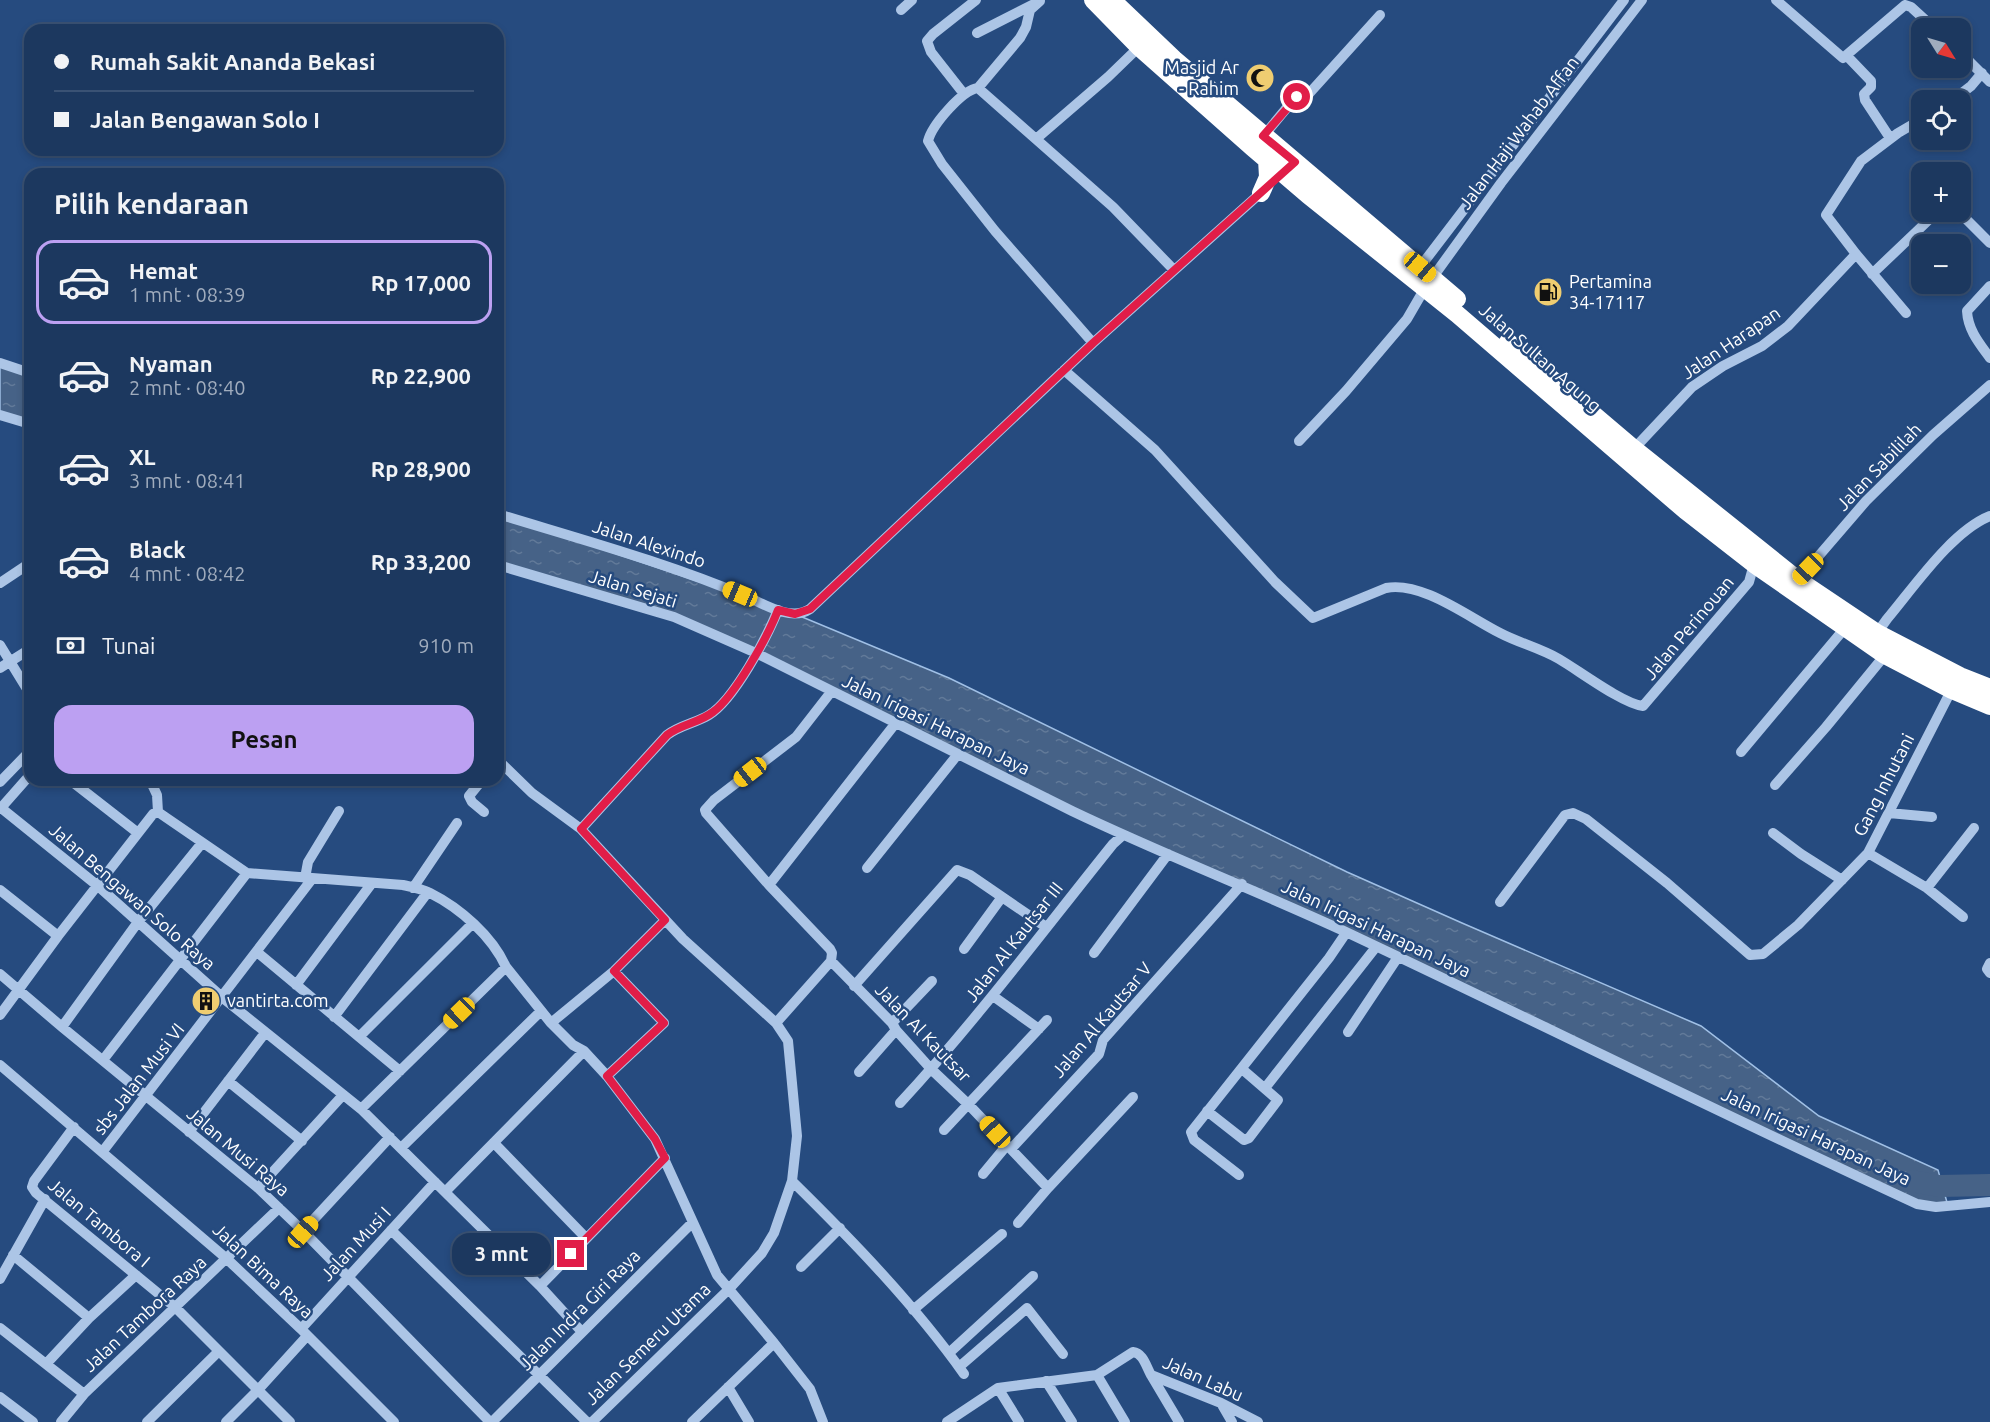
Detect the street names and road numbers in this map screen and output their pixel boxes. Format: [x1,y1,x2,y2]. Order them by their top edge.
street label: Jalan Haji Wahab Affan [1454,52,1582,213]
street label: Jalan Sultan Agung [1476,299,1606,415]
street label: Jalan Harapan [1677,302,1783,382]
street label: Jalan Sabililah [1832,419,1925,514]
street label: Jalan Alexindo [590,515,708,571]
street label: Jalan Sejati [587,565,680,611]
street label: Jalan Perinouan [1639,572,1737,683]
street label: Jalan Irigasi Harapan Jaya [839,670,1034,778]
street label: Gang Inhutani [1849,730,1918,839]
street label: Jalan Bengawan Solo Raya [46,819,220,974]
street label: Jalan Irigasi Harapan Jaya [1279,875,1474,981]
street label: Jalan Al Kautsar III [960,878,1066,1005]
street label: Jalan Al Kautsar V [1047,957,1156,1081]
street label: Jalan Al Kautsar [872,979,976,1086]
street label: sbs Jalan Musi VI [89,1019,188,1138]
street label: Jalan Irigasi Harapan Jaya [1719,1083,1914,1189]
street label: Jalan Musi Raya [184,1103,294,1200]
street label: Jalan Tambora I [45,1174,155,1271]
street label: Jalan Musi I [316,1202,394,1284]
street label: Jalan Bima Raya [209,1219,318,1322]
street label: Jalan Indra Giri Raya [515,1245,644,1374]
street label: Jalan Tambora Raya [79,1251,210,1375]
street label: Jalan Semeru Utama [581,1278,714,1408]
street label: Jalan Labu [1160,1352,1247,1405]

